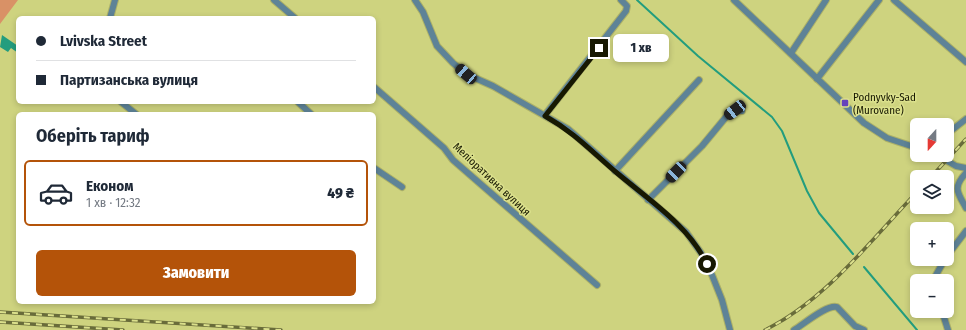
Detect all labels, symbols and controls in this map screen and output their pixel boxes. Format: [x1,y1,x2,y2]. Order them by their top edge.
text: Lvivska Street [60,32,147,50]
callout: 1 хв [613,34,669,62]
route end [590,39,608,57]
text: 1 хв [631,40,652,55]
car [453,62,479,86]
text: Партизанська вулиця [60,71,198,89]
place label: Podnyvky-Sad (Murovane) [853,91,916,117]
car [722,98,748,122]
marker: Podnyvky-Sad (Murovane) [840,98,850,108]
north arrow [910,118,954,162]
map controls [910,118,954,318]
text: Оберіть тариф [36,125,150,147]
street label: Меліоративна вулиця [450,140,533,219]
car [663,159,689,185]
button: layers [910,170,954,214]
icon: car [38,175,74,211]
text: Економ [86,177,133,195]
text: 49 ₴ [327,184,354,202]
text: 1 хв · 12:32 [86,195,140,210]
button: + [910,222,954,266]
button: Замовити [36,250,356,296]
route start [698,255,716,273]
button: − [910,274,954,318]

